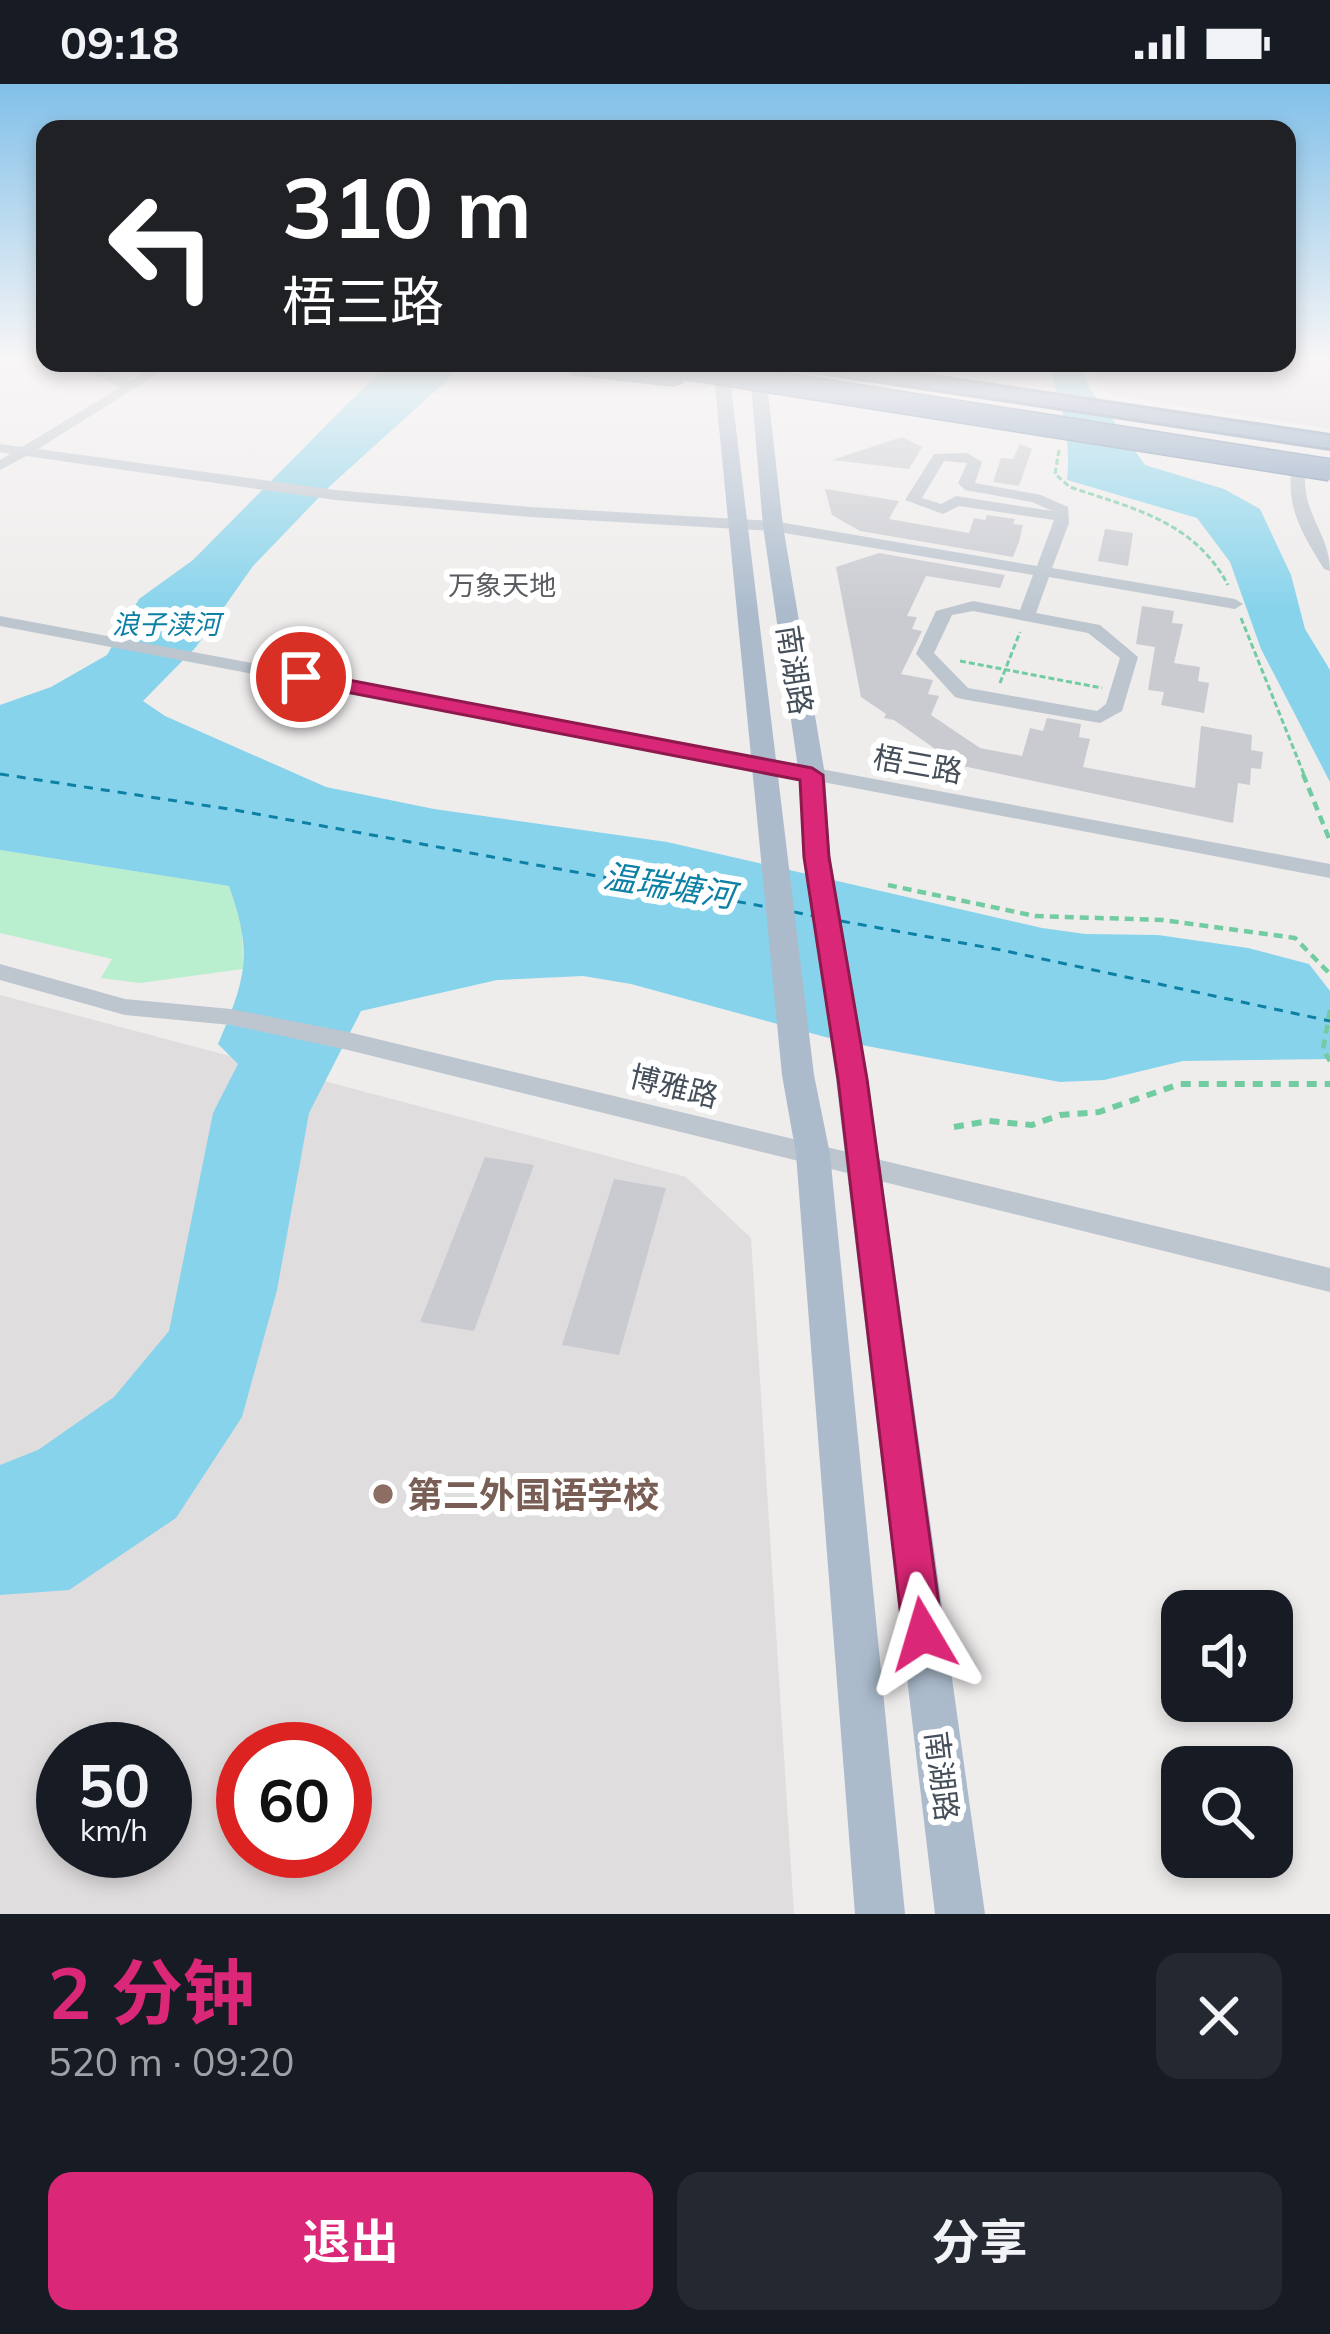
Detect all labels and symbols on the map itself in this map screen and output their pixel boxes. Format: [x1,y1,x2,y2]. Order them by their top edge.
district label: 万象天地 [448,568,556,602]
water label: 浪子渎河 [112,607,225,641]
street label: 南湖路 [769,623,821,717]
pin [250,626,352,728]
street label: 梧三路 [870,737,966,791]
water label: 温瑞塘河 [601,854,743,917]
street label: 博雅路 [626,1057,722,1115]
place label: 第二外国语学校 [407,1472,659,1517]
marker: 第二外国语学校 [370,1481,396,1507]
position arrow [860,1571,986,1697]
speed limit sign: 60 [216,1722,372,1878]
street label: 南湖路 [918,1729,966,1823]

